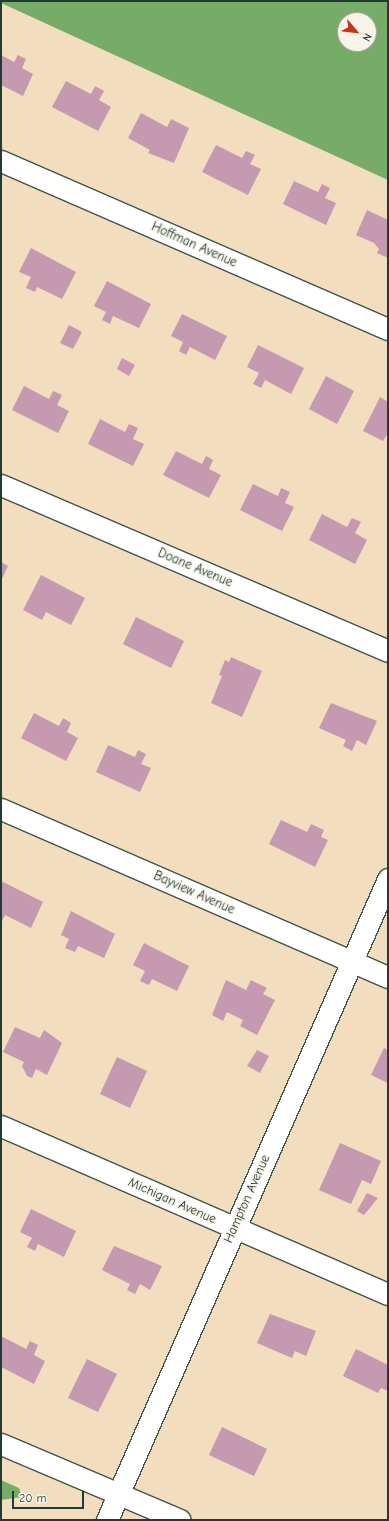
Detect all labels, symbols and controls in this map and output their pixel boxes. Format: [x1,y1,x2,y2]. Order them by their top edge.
north arrow [337,12,377,52]
text: N [360,31,375,44]
street label: Hoffman Avenue [149,219,239,271]
street label: Doane Avenue [155,545,235,591]
street label: Bayview Avenue [151,868,237,918]
street label: Hampton Avenue [221,1152,273,1246]
street label: Michigan Avenue [126,1175,218,1227]
scale bar [14,1483,86,1509]
text: 20 m [19,1491,47,1505]

